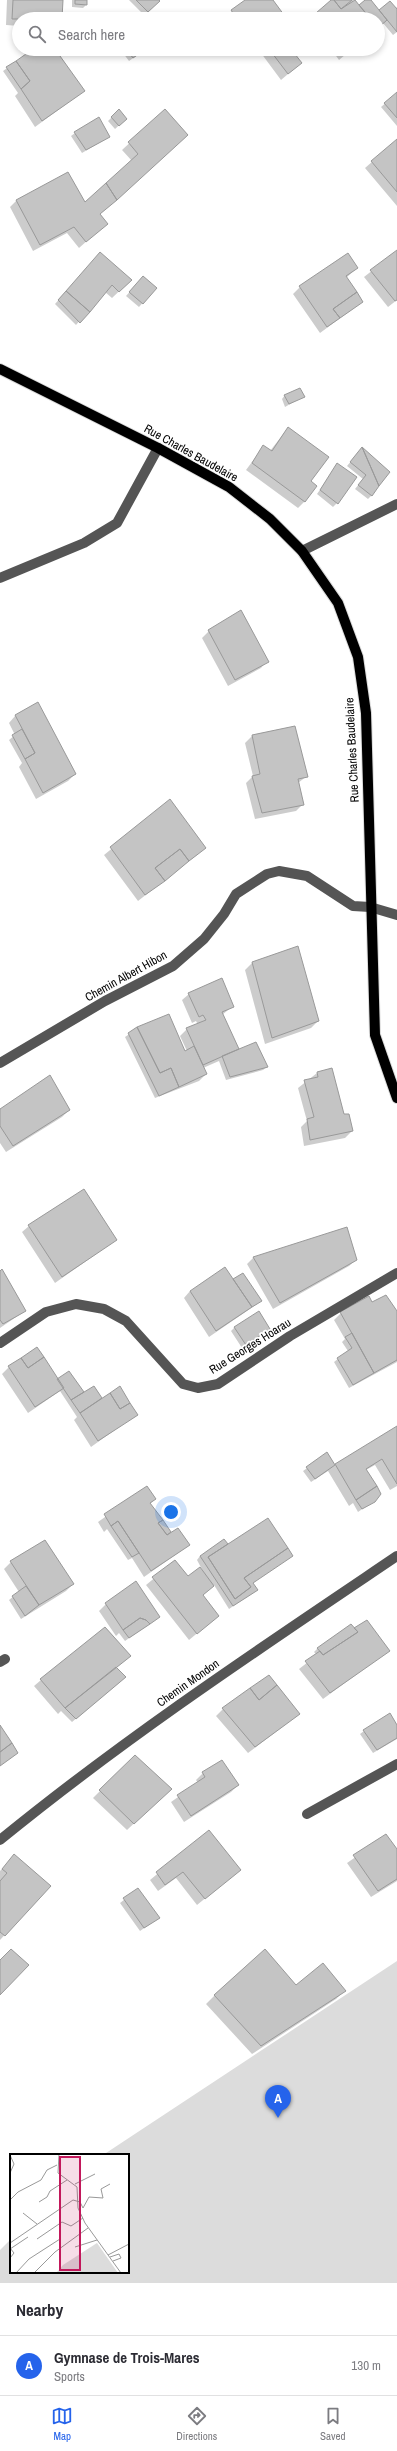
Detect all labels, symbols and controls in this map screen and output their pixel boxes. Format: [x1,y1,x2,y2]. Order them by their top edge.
search box [12,12,385,56]
icon: search [26,23,48,45]
text: Search here [58,24,125,45]
street label: Rue Charles Baudelaire [141,421,241,485]
street label: Rue Charles Baudelaire [341,697,363,803]
street label: Chemin Albert Hibon [82,947,170,1005]
street label: Rue Georges Hoarau [206,1314,294,1378]
your location [161,1502,181,1522]
street label: Chemin Mondon [154,1656,222,1710]
pin: A [265,2085,291,2118]
inset map [10,2154,129,2273]
text: Nearby [16,2298,63,2321]
text: Gymnase de Trois-Mares [54,2347,200,2368]
text: A [25,2357,33,2374]
text: 130 m [351,2357,381,2374]
text: Sports [54,2368,85,2385]
tab: Map [51,2405,73,2443]
tab: Directions [176,2405,217,2443]
tab: Saved [320,2405,346,2443]

